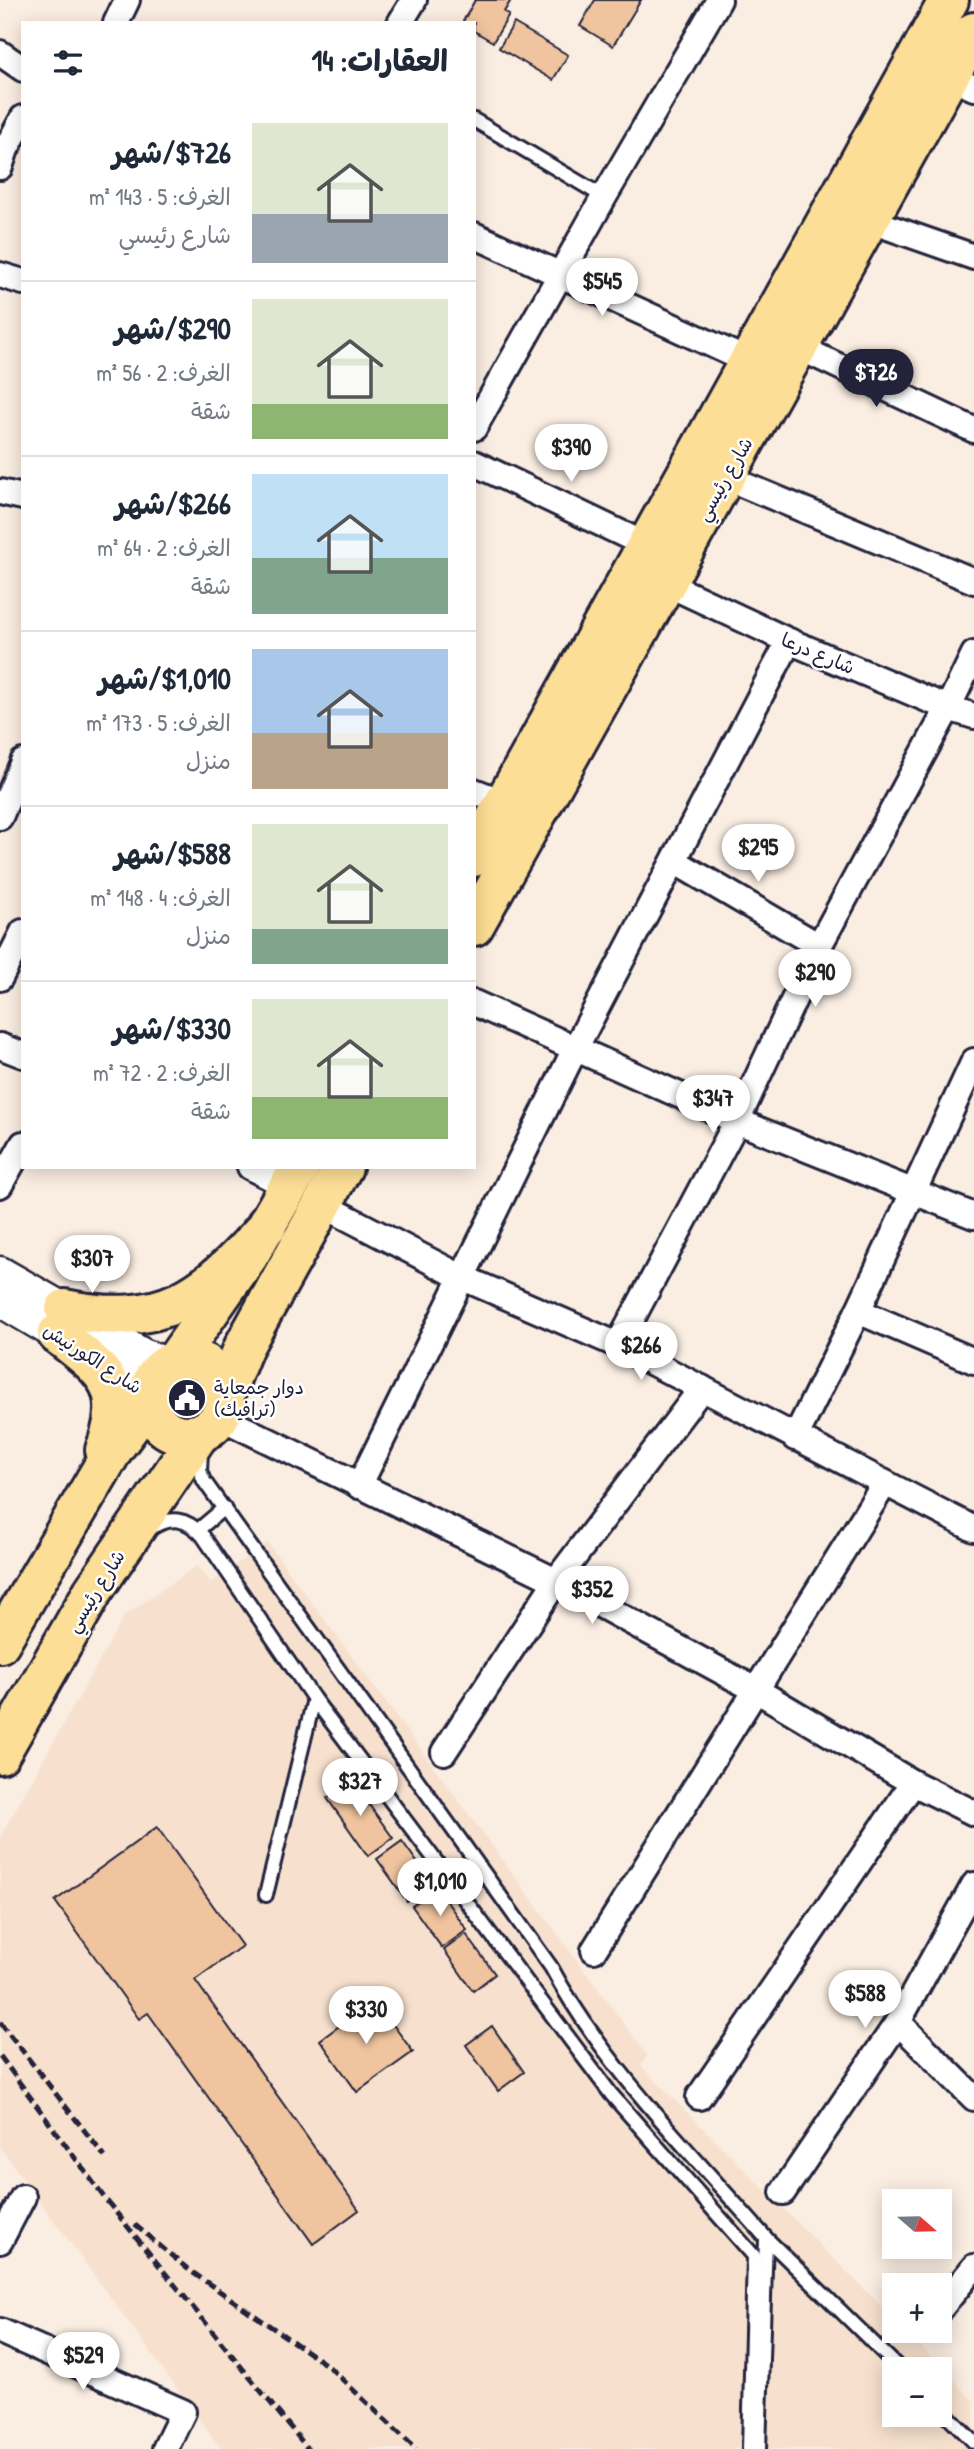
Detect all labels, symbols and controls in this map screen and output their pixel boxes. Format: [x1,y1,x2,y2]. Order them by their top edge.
text: العقارات: 14 [311,40,448,80]
icon: filters [49,44,87,82]
text: $726/شهر [112,132,231,172]
icon: home [308,151,392,235]
text: الغرف: 5 · 143 m² [89,181,231,212]
text: شارع رئيسي [119,219,231,250]
pin: $545 [561,258,643,318]
text: $545 [582,265,622,296]
text: $290/شهر [115,308,231,348]
icon: home [308,327,392,411]
pin: $726 [835,350,917,409]
text: $726 [855,356,898,387]
text: الغرف: 2 · 56 m² [96,357,231,388]
text: شقة [191,395,231,426]
pin: $390 [530,424,612,484]
text: $390 [551,431,591,462]
street label: شارع رئيسي [690,432,762,528]
text: $266/شهر [115,483,231,523]
icon: home [308,502,392,586]
text: الغرف: 2 · 64 m² [97,532,231,563]
text: شقة [191,570,231,601]
street label: شارع درعا [777,626,859,681]
text: $1,010/شهر [99,658,231,698]
icon: home [308,677,392,761]
text: الغرف: 5 · 173 m² [86,707,231,738]
text: منزل [186,745,231,776]
pin: $295 [717,824,799,884]
text: $295 [738,831,778,862]
text: $588/شهر [115,833,231,873]
icon: home [308,852,392,936]
text: الغرف: 4 · 148 m² [90,882,231,913]
text: منزل [186,920,231,951]
pin: $290 [774,950,856,1009]
text: $290 [794,956,836,987]
text: $330/شهر [113,1008,231,1048]
icon: home [308,1027,392,1111]
text: الغرف: 2 · 72 m² [93,1057,231,1088]
pin: $347 [672,1076,754,1135]
text: $347 [692,1082,734,1113]
text: شقة [191,1095,231,1126]
pin: $307 [51,1236,133,1295]
text: $307 [70,1242,114,1273]
street label: شارع الكورنيش [38,1317,147,1400]
pin: $266 [600,1322,682,1382]
text: $266 [621,1329,661,1360]
place label: دوار جمعاية (ترافيك) [214,1374,304,1422]
public building icon: دوار جمعاية (ترافيك) [166,1377,208,1419]
street label: شارع رئيسي [59,1545,134,1639]
pin: $352 [551,1566,633,1626]
text: $352 [571,1573,613,1604]
pin: $327 [319,1758,401,1818]
text: $327 [338,1765,382,1796]
pin: $1,010 [383,1858,497,1918]
text: $1,010 [413,1865,467,1896]
pin: $588 [824,1970,906,2030]
text: $588 [844,1977,886,2008]
pin: $330 [325,1986,407,2046]
text: $330 [345,1993,387,2024]
north arrow [882,2189,952,2259]
map controls [882,2189,952,2427]
button: + [882,2273,952,2343]
pin: $529 [42,2332,124,2392]
text: $529 [63,2339,103,2370]
button: − [882,2357,952,2427]

